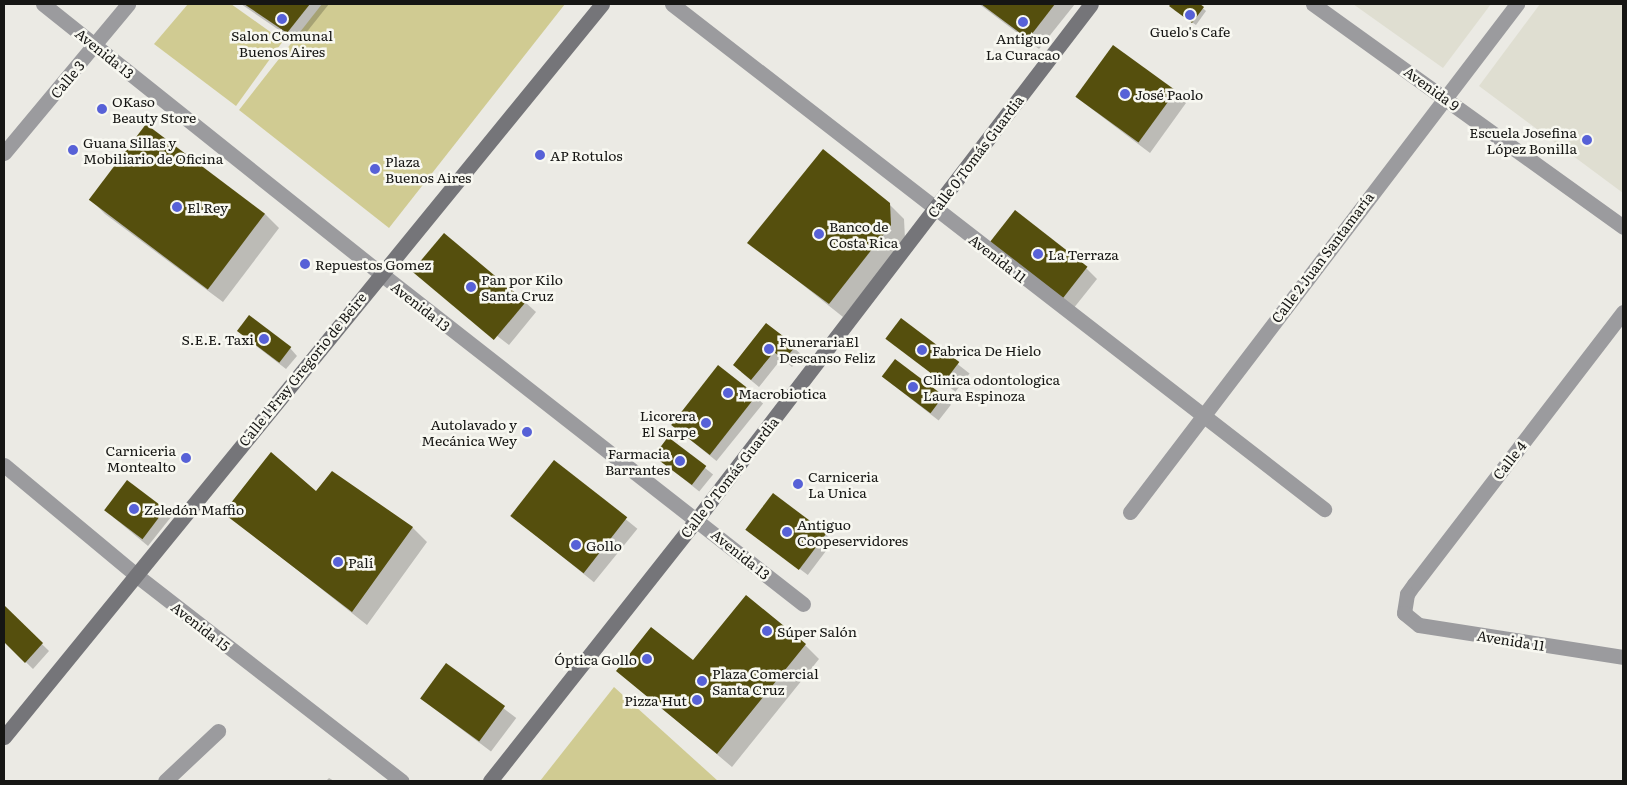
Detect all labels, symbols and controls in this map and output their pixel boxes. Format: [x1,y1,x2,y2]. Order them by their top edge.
marker: Guelo's Cafe [1184,9,1196,21]
marker: Salon Comunal Buenos Aires [276,13,288,25]
marker: Antiguo La Curacao [1017,16,1029,28]
place label: Guelo's Cafe [1150,23,1230,39]
street label: Avenida 13 [72,24,138,82]
place label: Salon Comunal Buenos Aires [231,27,333,59]
place label: Antiguo La Curacao [986,30,1060,62]
street label: Calle 3 [46,57,88,101]
street label: Avenida 9 [1401,62,1463,114]
place label: José Paolo [1135,86,1203,102]
marker: José Paolo [1119,88,1131,100]
street label: Calle 0 Tomás Guardia [923,91,1027,221]
place label: OKaso Beauty Store [112,93,196,125]
marker: OKaso Beauty Store [96,103,108,115]
place label: Escuela Josefina López Bonilla [1469,124,1577,156]
place label: Guana Sillas y Mobiliario de Oficina [83,134,223,166]
marker: Escuela Josefina López Bonilla [1581,134,1593,146]
marker: Guana Sillas y Mobiliario de Oficina [67,144,79,156]
place label: AP Rotulos [550,147,623,163]
marker: AP Rotulos [534,149,546,161]
place label: Plaza Buenos Aires [385,153,471,186]
marker: Plaza Buenos Aires [369,163,381,175]
street label: Calle 2 Juan Santamaría [1267,188,1377,326]
place label: El Rey [187,199,228,215]
marker: El Rey [171,201,183,213]
place label: Banco de Costa Rica [829,218,898,250]
marker: Banco de Costa Rica [813,228,825,240]
street label: Avenida 11 [966,230,1030,286]
place label: La Terraza [1048,246,1119,262]
marker: La Terraza [1032,248,1044,260]
place label: Repuestos Gomez [315,256,431,272]
marker: Repuestos Gomez [299,258,311,270]
place label: Pan por Kilo Santa Cruz [481,271,563,304]
street label: Avenida 13 [388,278,454,334]
marker: Pan por Kilo Santa Cruz [465,281,477,293]
street label: Calle 1 Fray Gregorio de Beire [235,289,369,449]
place label: S.E.E. Taxi [182,331,254,347]
marker: S.E.E. Taxi [258,333,270,345]
place label: FunerariaEl Descanso Feliz [779,333,875,366]
place label: Fabrica De Hielo [932,342,1041,358]
marker: FunerariaEl Descanso Feliz [763,343,775,355]
marker: Fabrica De Hielo [916,344,928,356]
place label: Clinica odontologica Laura Espinoza [923,371,1060,404]
marker: Clinica odontologica Laura Espinoza [907,381,919,393]
place label: Macrobiotica [738,385,826,401]
marker: Macrobiotica [722,387,734,399]
place label: Licorera El Sarpe [640,407,696,440]
street label: Calle 0 Tomás Guardia [677,413,781,541]
place label: Autolavado y Mecánica Wey [421,416,517,448]
marker: Licorera El Sarpe [700,417,712,429]
marker: Autolavado y Mecánica Wey [521,426,533,438]
street label: Calle 4 [1489,437,1529,483]
place label: Carniceria Montealto [106,442,176,474]
place label: Farmacia Barrantes [605,445,670,478]
marker: Carniceria Montealto [180,452,192,464]
marker: Farmacia Barrantes [674,455,686,467]
place label: Carniceria La Unica [808,468,878,501]
marker: Carniceria La Unica [792,478,804,490]
place label: Zeledón Maffio [144,501,244,517]
marker: Zeledón Maffio [128,503,140,515]
place label: Antiguo Coopeservidores [797,516,908,548]
street label: Avenida 13 [708,525,774,583]
marker: Antiguo Coopeservidores [781,526,793,538]
place label: Gollo [586,537,622,553]
marker: Gollo [570,539,582,551]
place label: Palí [348,554,373,570]
marker: Palí [332,556,344,568]
street label: Avenida 15 [168,598,234,654]
place label: Súper Salón [777,623,857,639]
marker: Súper Salón [761,625,773,637]
street label: Avenida 11 [1476,626,1546,654]
place label: Óptica Gollo [554,651,637,667]
marker: Óptica Gollo [641,653,653,665]
place label: Plaza Comercial Santa Cruz [712,665,819,698]
marker: Plaza Comercial Santa Cruz [696,675,708,687]
place label: Pizza Hut [624,692,687,708]
marker: Pizza Hut [691,694,703,706]

